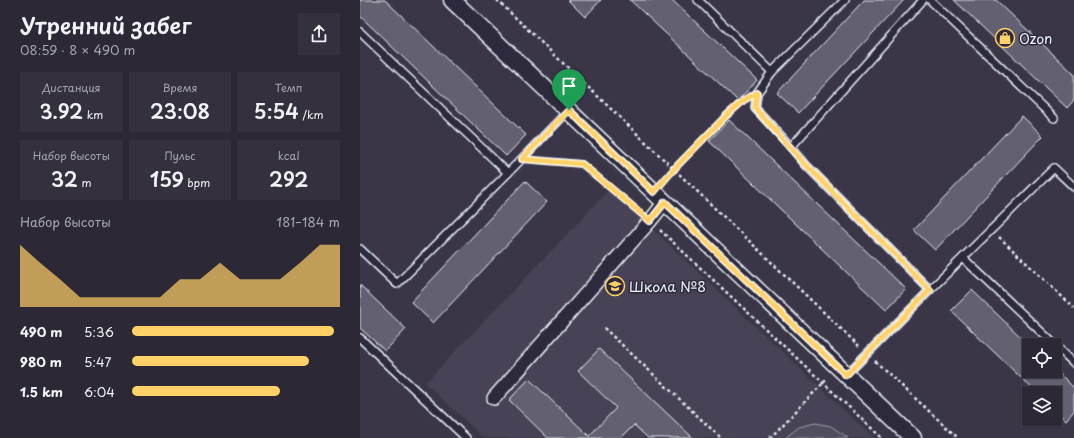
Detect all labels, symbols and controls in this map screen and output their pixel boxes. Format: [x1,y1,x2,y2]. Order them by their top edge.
text: Утренний забег [20,8,191,41]
button: share [298,13,340,55]
shop icon: Ozon [994,27,1016,49]
place label: Ozon [1019,28,1052,49]
text: 08:59 · 8 × 490 m [20,40,135,59]
pin [552,69,586,110]
icon: arrive [558,75,580,97]
text: Дистанция [42,79,101,96]
text: Время [162,79,198,96]
text: Темп [275,79,303,96]
text: 3.92 [39,96,83,126]
text: 23:08 [150,96,210,126]
text: 5:54 [254,96,299,126]
text: km [83,106,103,123]
text: /km [299,106,323,123]
text: Набор высоты [33,147,110,164]
text: Пульс [164,147,196,164]
text: kcal [278,147,300,164]
text: 32 [51,164,78,194]
text: 159 [150,164,184,194]
text: 292 [269,164,308,194]
text: m [78,174,92,191]
text: bpm [184,174,210,191]
text: Набор высоты [20,212,111,231]
text: 181–184 m [276,212,340,231]
school or university icon: Школа №8 [604,275,626,297]
place label: Школа №8 [629,276,706,297]
text: 490 m [20,322,62,341]
text: 5:36 [84,322,114,341]
map controls [1022,338,1062,426]
button: locate [1022,338,1062,378]
text: 980 m [20,352,62,371]
text: 5:47 [84,352,111,371]
text: 1.5 km [20,382,63,401]
text: 6:04 [84,382,115,401]
button: layers [1022,386,1062,426]

